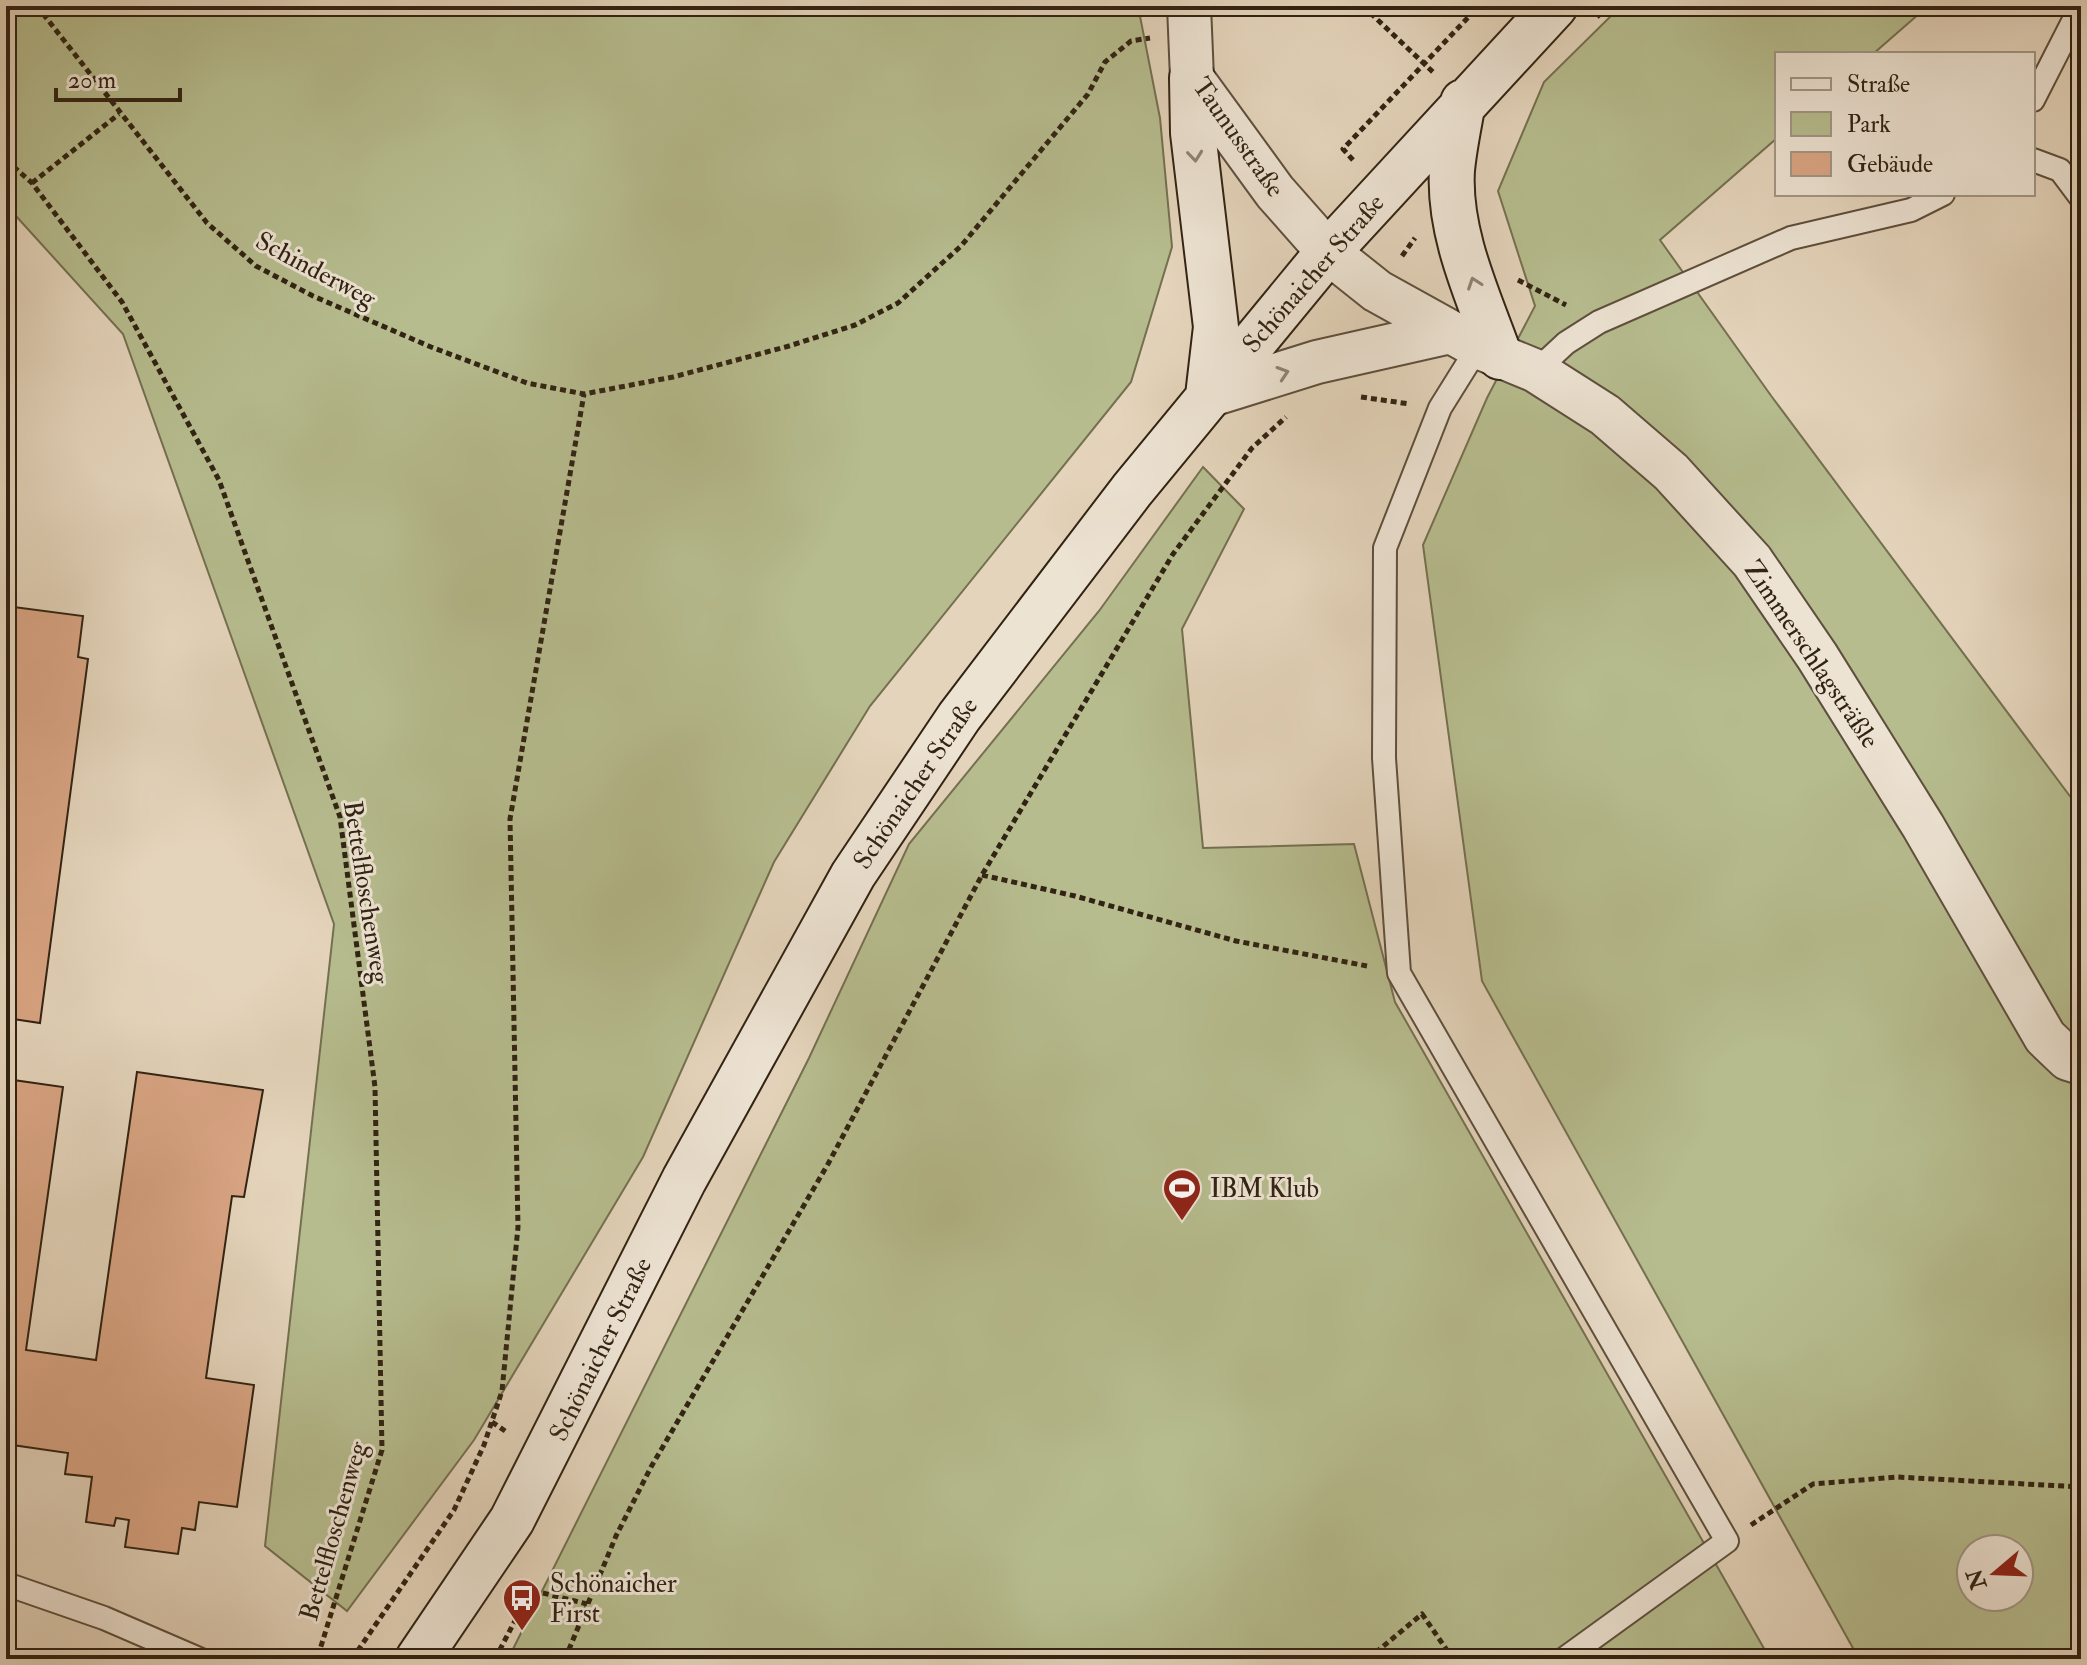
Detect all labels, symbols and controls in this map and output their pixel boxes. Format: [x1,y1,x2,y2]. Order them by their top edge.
scale bar [56,52,180,102]
legend [1775,52,2035,196]
text: 20 m [68,65,117,96]
text: Straße [1847,69,1910,100]
street label: Taunusstraße [1185,72,1291,204]
text: Park [1847,109,1891,140]
text: Gebäude [1847,149,1933,180]
one-way arrow [1186,150,1203,163]
street label: Schönaicher Straße [1236,187,1392,360]
street label: Schinderweg [250,225,382,315]
one-way arrow [1467,277,1483,291]
one-way arrow [1276,366,1289,382]
street label: Zimmerschlagsträßle [1737,555,1886,755]
street label: Schönaicher Straße [847,691,985,876]
street label: Bettelfloschenweg [336,798,396,987]
sports icon: IBM Klub [1161,1167,1203,1222]
place label: IBM Klub [1210,1173,1319,1205]
street label: Schönaicher Straße [543,1252,659,1446]
street label: Bettelfloschenweg [293,1437,375,1625]
north arrow [1955,1533,2035,1613]
text: N [1960,1565,1994,1594]
place label: Schönaicher First [550,1568,677,1630]
bus stop icon: Schönaicher First [501,1577,543,1632]

